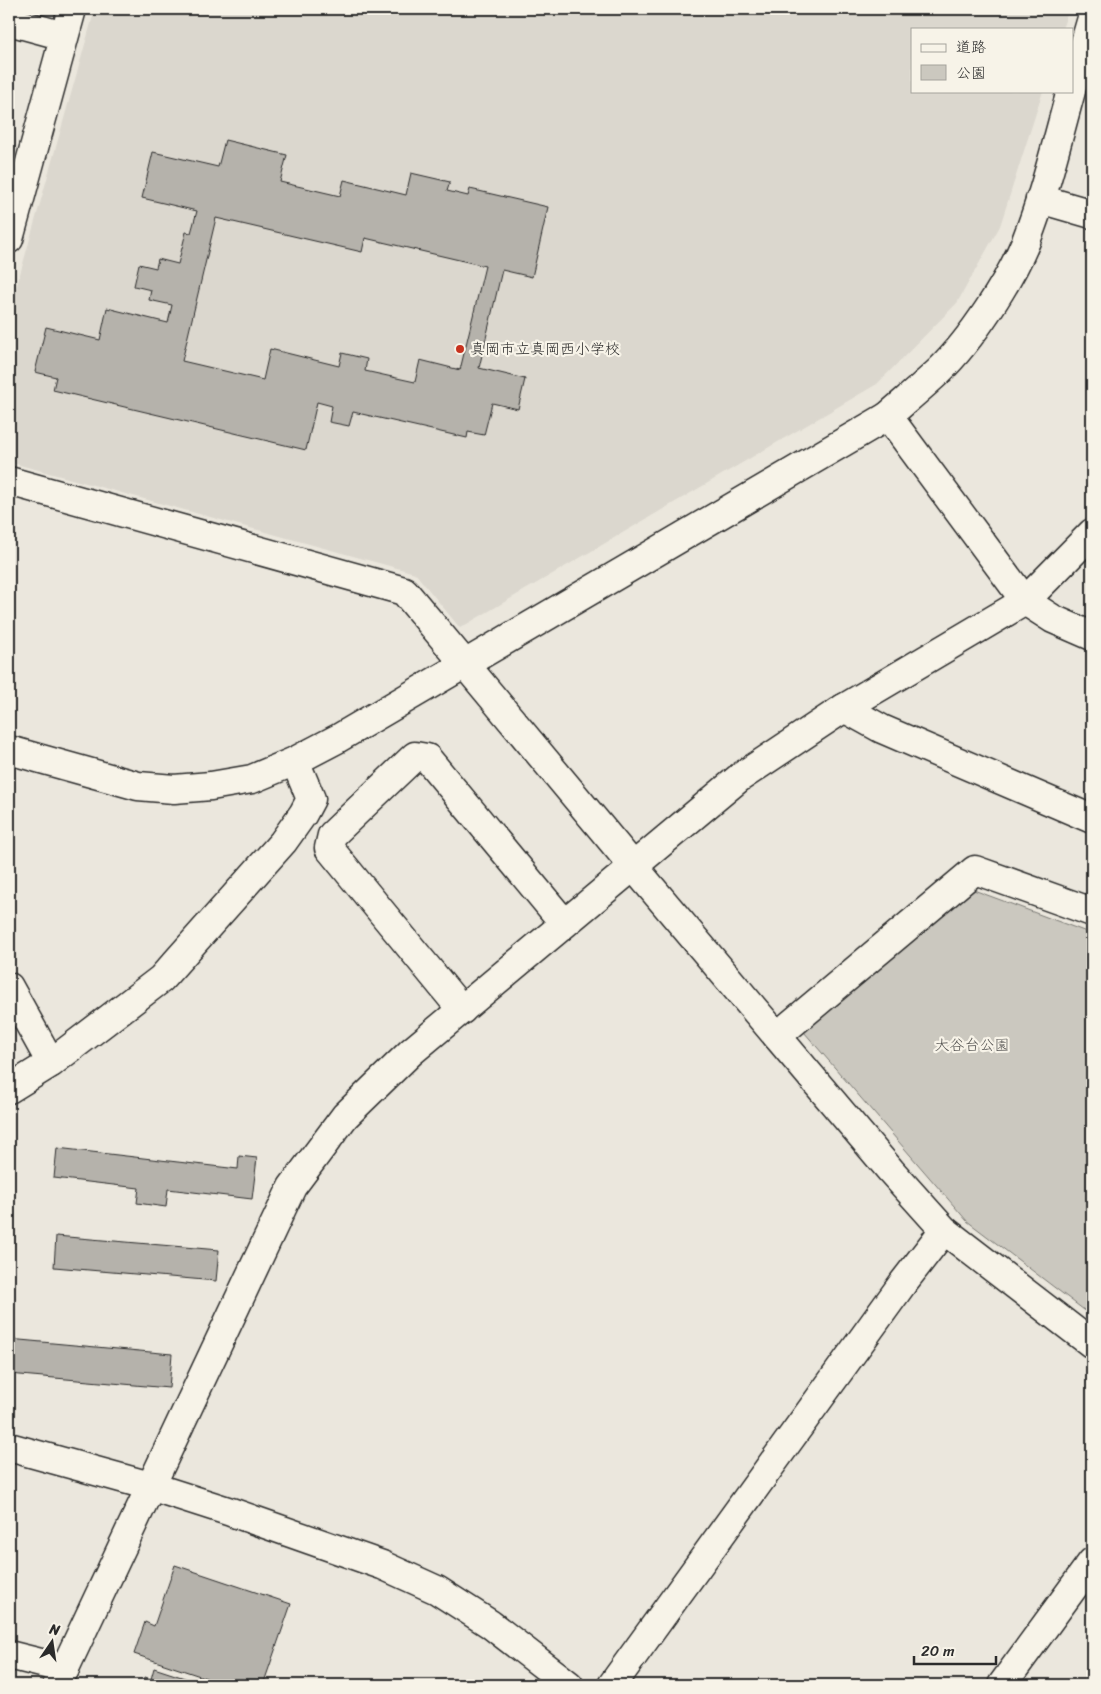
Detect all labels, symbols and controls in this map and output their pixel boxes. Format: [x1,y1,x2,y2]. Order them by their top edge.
legend [911,28,1074,92]
text: 道路 [956,34,986,60]
text: 公園 [956,60,986,86]
place label: 真岡市立真岡西小学校 [470,336,620,362]
marker: 真岡市立真岡西小学校 [454,343,466,355]
park label: 大谷台公園 [934,1032,1010,1058]
north arrow [28,1616,78,1666]
text: N [46,1616,63,1643]
scale bar [914,1634,996,1666]
text: 20 m [921,1638,955,1664]

